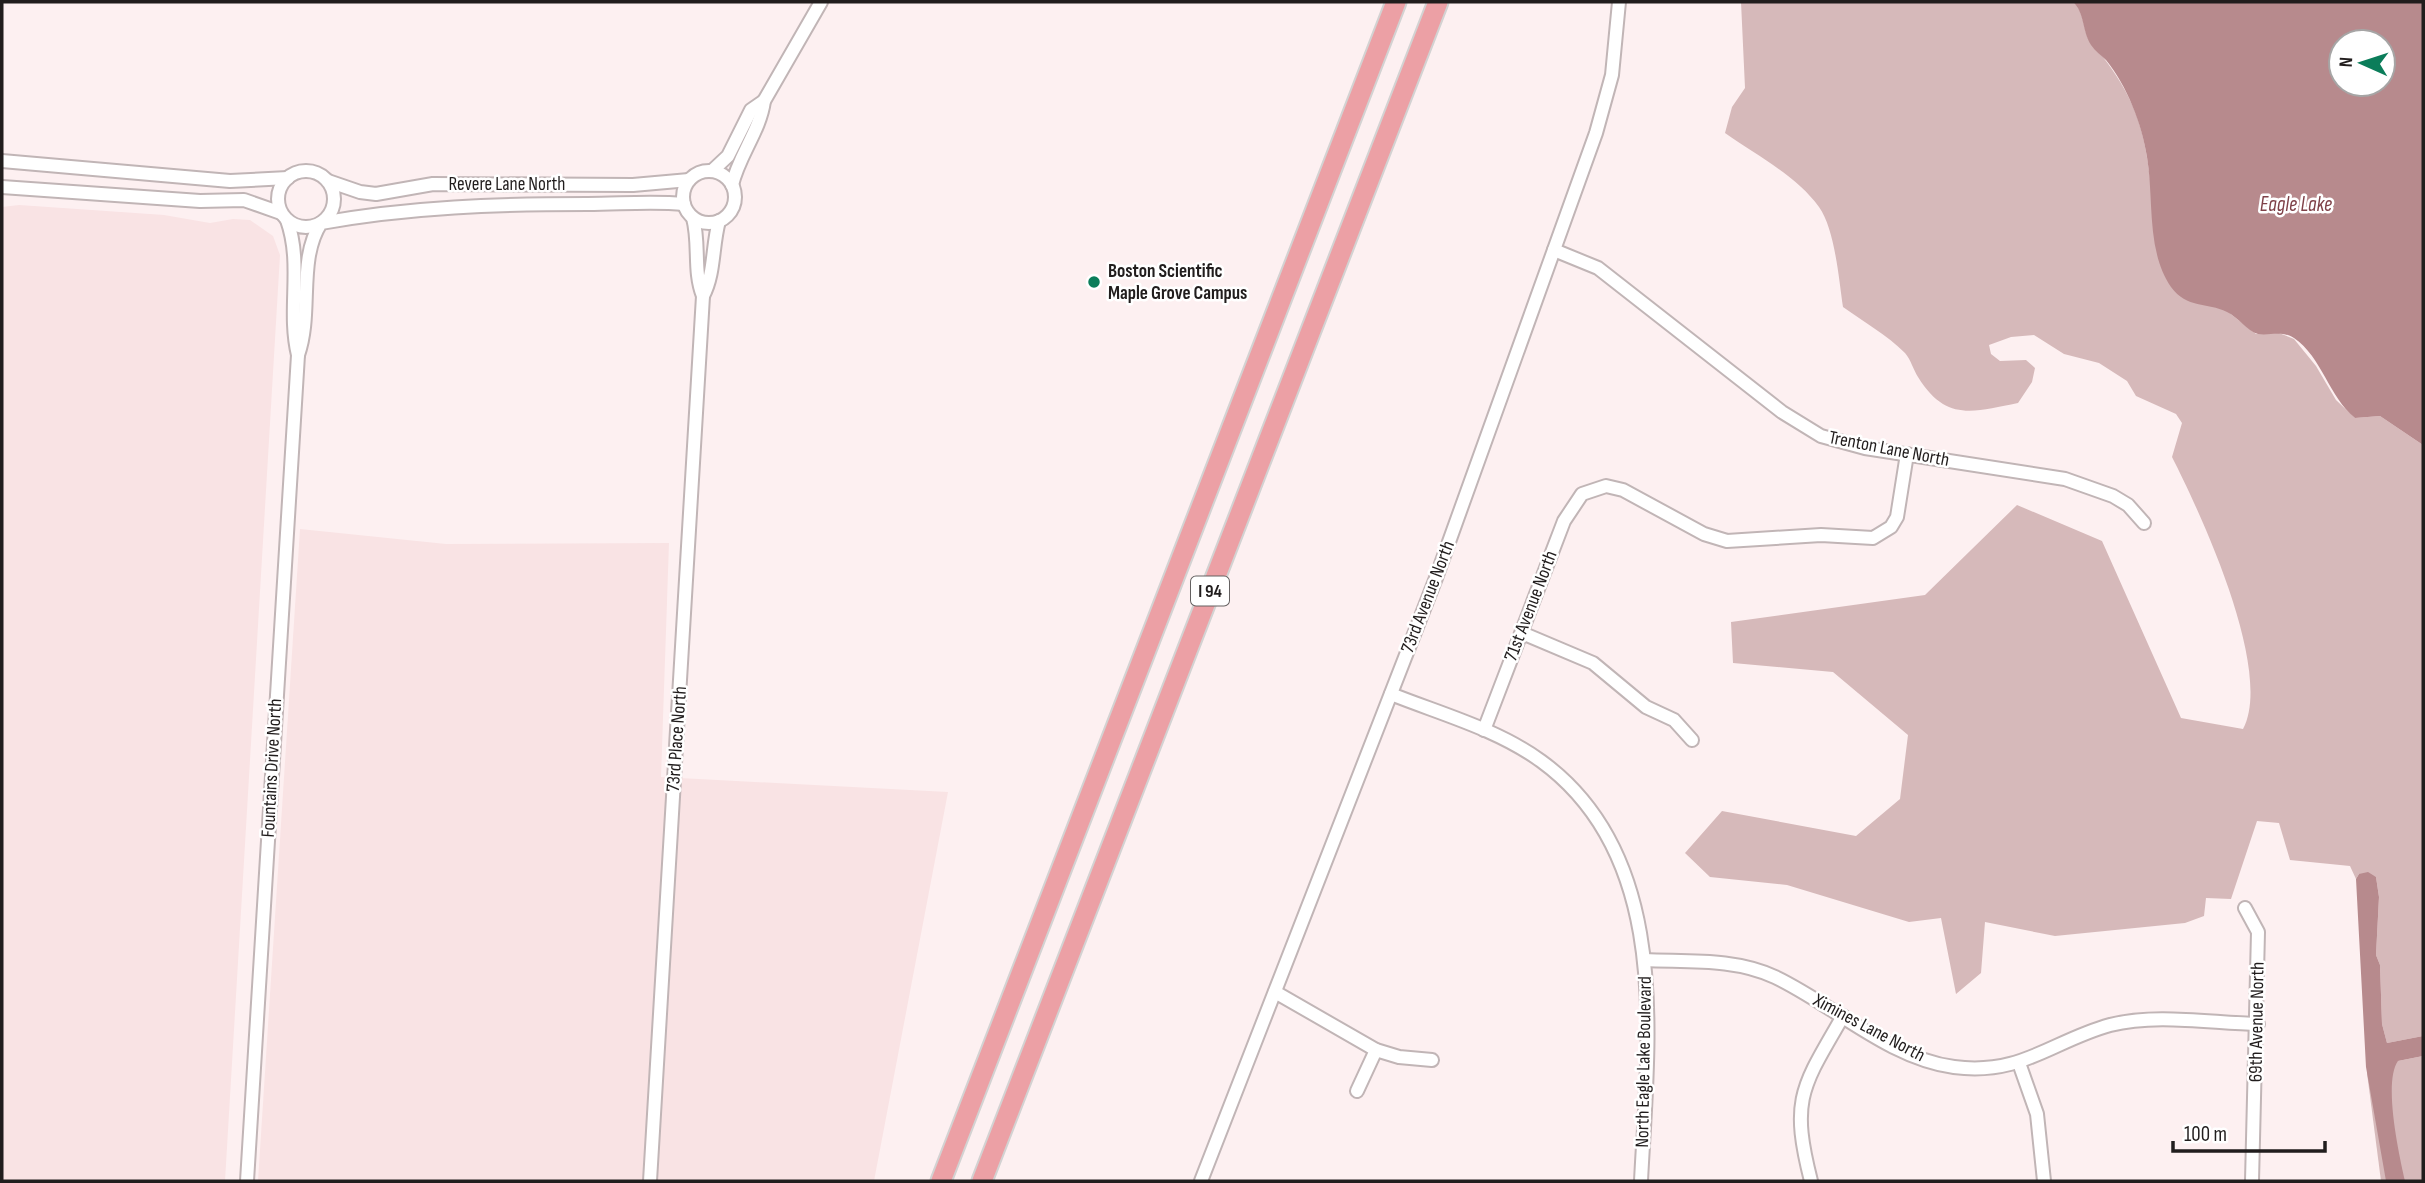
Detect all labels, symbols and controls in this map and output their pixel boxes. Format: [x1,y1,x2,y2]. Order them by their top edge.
north arrow [2327,28,2397,98]
text: N [2335,57,2358,68]
street label: Revere Lane North [448,173,566,196]
water label: Eagle Lake [2260,192,2332,217]
place label: Boston Scientific Maple Grove Campus [1108,260,1247,305]
marker: Boston Scientific Maple Grove Campus [1086,274,1102,290]
street label: Trenton Lane North [1827,426,1951,472]
street label: 73rd Avenue North [1396,538,1460,656]
street label: 71st Avenue North [1499,547,1563,665]
road number: I 94 [1191,576,1229,606]
street label: 73rd Place North [662,685,692,793]
street label: Fountains Drive North [257,698,287,838]
street label: 69th Avenue North [2244,962,2270,1082]
street label: North Eagle Lake Boulevard [1631,976,1657,1148]
street label: Ximines Lane North [1808,988,1929,1067]
scale bar [2173,1110,2325,1154]
text: 100 m [2184,1122,2227,1147]

